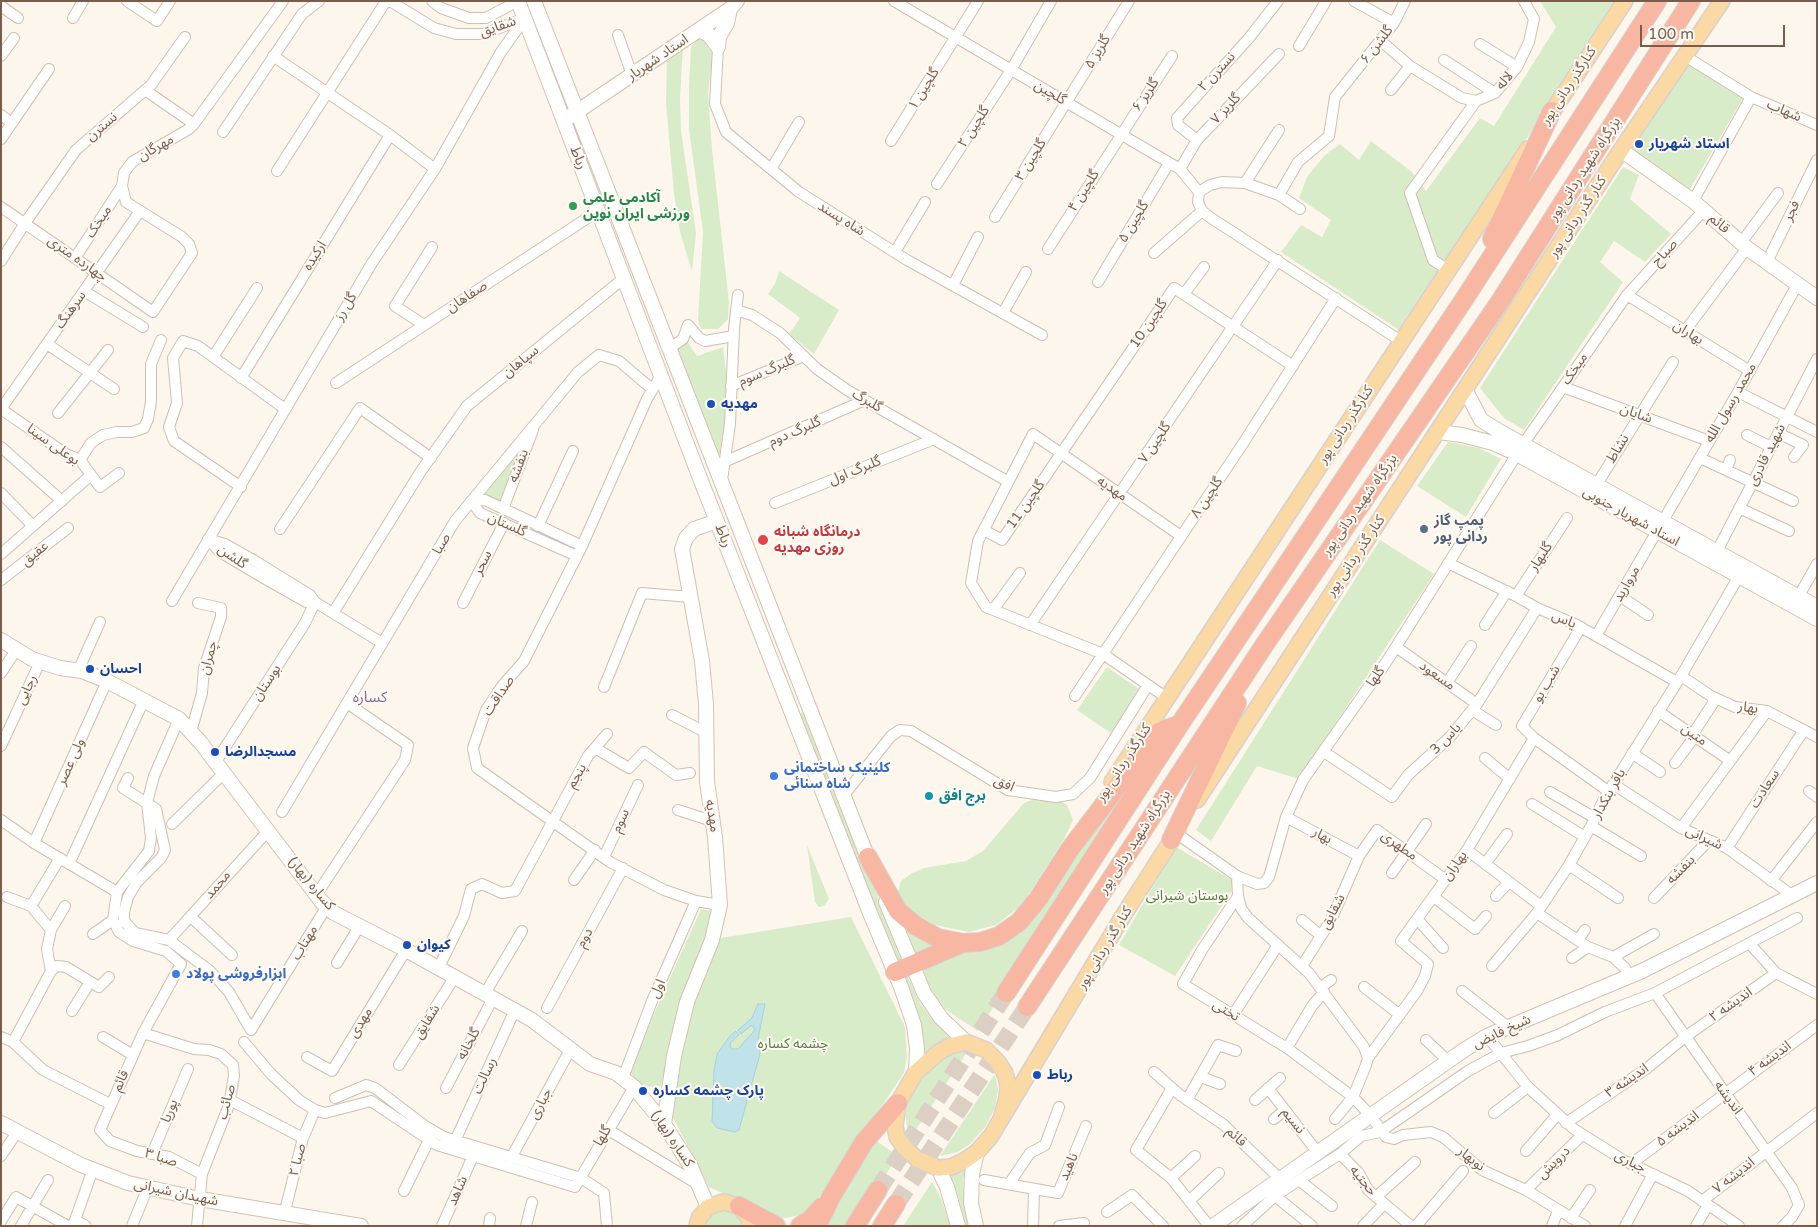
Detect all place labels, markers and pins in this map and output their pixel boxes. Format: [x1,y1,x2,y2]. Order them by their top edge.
place label: استاد شهریار [1649,136,1730,152]
marker: استاد شهریار [1633,138,1645,150]
place label: آکادمی علمی ورزشی ایران نوین [583,190,690,222]
marker: آکادمی علمی ورزشی ایران نوین [567,200,579,212]
place label: مهدیه [721,396,758,412]
marker: مهدیه [705,398,717,410]
place label: پمپ گاز ردانی پور [1434,513,1488,546]
marker: پمپ گاز ردانی پور [1418,523,1430,535]
place label: درمانگاه شبانه روزی مهدیه [774,524,861,556]
marker: درمانگاه شبانه روزی مهدیه [756,533,770,547]
place label: احسان [100,661,142,677]
marker: احسان [84,663,96,675]
place label: مسجدالرضا [225,744,297,760]
marker: مسجدالرضا [209,746,221,758]
place label: کلینیک ساختمانی شاه سنائی [784,760,890,792]
marker: کلینیک ساختمانی شاه سنائی [768,770,780,782]
place label: برج افق [939,788,986,804]
marker: برج افق [923,790,935,802]
place label: کیوان [417,937,451,953]
marker: کیوان [401,939,413,951]
place label: ابزارفروشی پولاد [186,966,286,982]
marker: ابزارفروشی پولاد [170,968,182,980]
place label: رباط [1047,1067,1073,1083]
marker: رباط [1031,1069,1043,1081]
place label: پارک چشمه کساره [653,1083,764,1099]
marker: پارک چشمه کساره [637,1085,649,1097]

